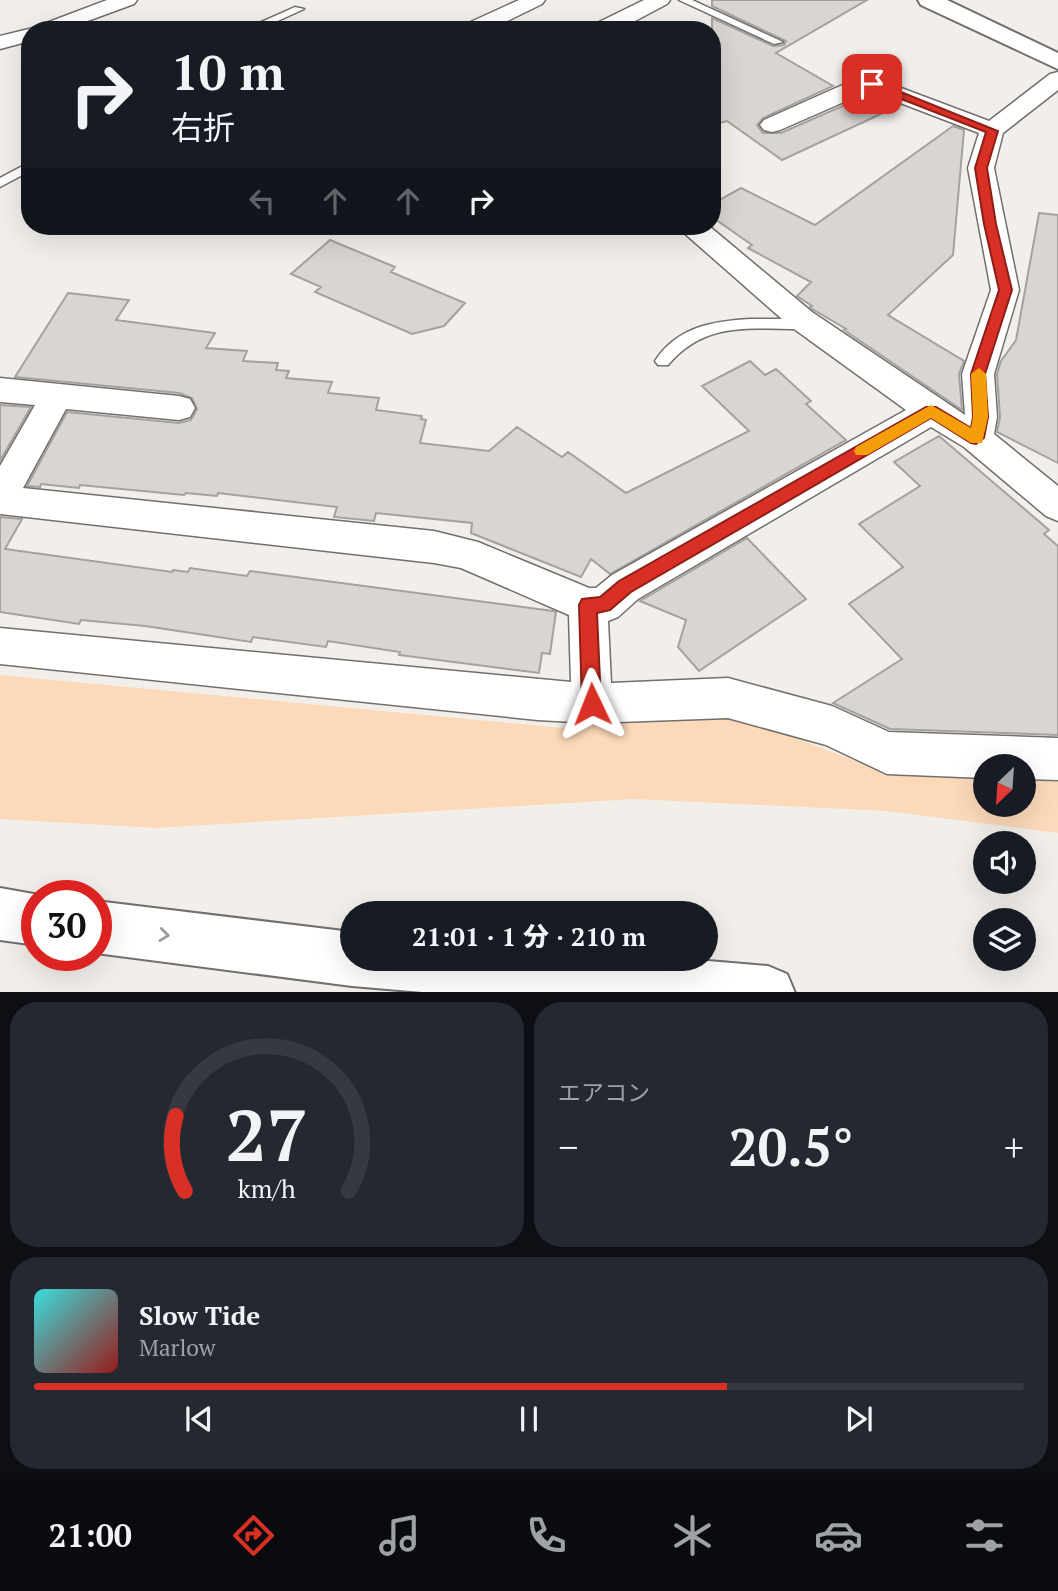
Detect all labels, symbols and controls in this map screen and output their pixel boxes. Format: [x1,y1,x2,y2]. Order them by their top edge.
text: 10 m [171,39,285,104]
icon: right [56,49,147,140]
pin [842,54,902,114]
icon: arrive [853,65,891,103]
text: 右折 [171,106,235,148]
icon: left [243,182,281,220]
icon: ahead [316,182,354,220]
icon: ahead [389,182,427,220]
icon: right [462,182,500,220]
position arrow [555,667,629,741]
north arrow [973,754,1036,817]
map controls [973,754,1036,971]
button: sound [973,831,1036,894]
speed limit sign: 30 [21,880,112,971]
button: layers [973,908,1036,971]
text: 21:01 · 1 分 · 210 m [412,919,646,953]
one-way arrow [158,928,170,943]
text: エアコン [558,1077,650,1108]
text: 27 [226,1085,308,1182]
text: 20.5° [728,1112,854,1181]
text: − [558,1122,578,1172]
text: + [1004,1122,1024,1172]
text: km/h [238,1171,296,1204]
text: Slow Tide [139,1298,260,1332]
text: Marlow [139,1332,216,1363]
icon: previous [180,1400,218,1438]
icon: pause [510,1400,548,1438]
icon: next [840,1400,878,1438]
icon: directions [229,1511,278,1560]
icon: music [375,1511,424,1560]
icon: phone [522,1511,571,1560]
icon: climate [668,1511,717,1560]
icon: car [814,1511,863,1560]
icon: filters [960,1511,1009,1560]
text: 21:00 [49,1514,132,1556]

